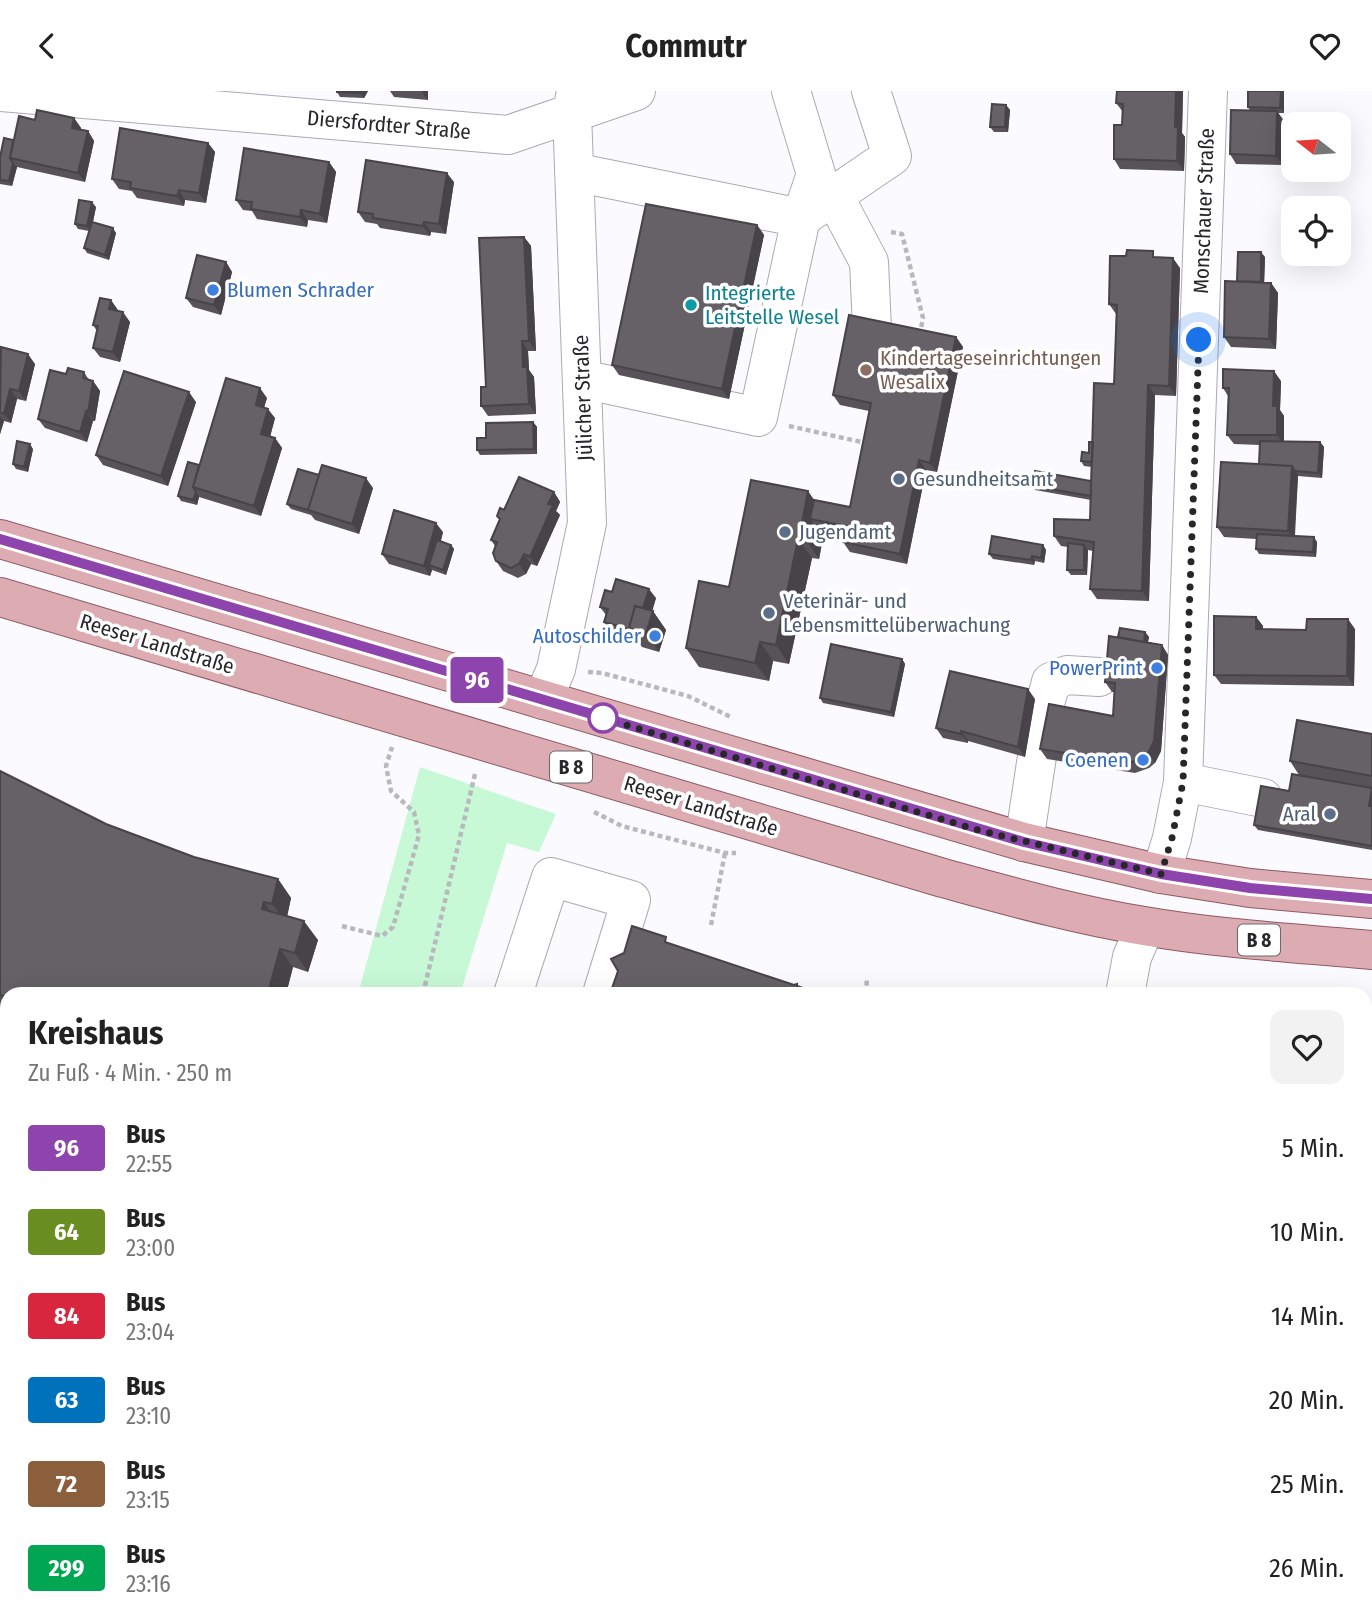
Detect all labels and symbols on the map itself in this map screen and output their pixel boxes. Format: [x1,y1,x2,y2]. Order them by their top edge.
street label: Diersfordter Straße [306,105,472,145]
north arrow [1281,112,1351,182]
street label: Monschauer Straße [1188,128,1220,294]
place label: Blumen Schrader [227,277,375,303]
place label: Integrierte Leitstelle Wesel [705,280,840,330]
marker: Blumen Schrader [205,282,221,298]
marker: Integrierte Leitstelle Wesel [683,297,699,313]
your location [1181,322,1216,357]
street label: Jülicher Straße [568,335,598,461]
place label: Kindertageseinrichtungen Wesalix [880,345,1101,395]
marker: Kindertageseinrichtungen Wesalix [858,362,874,378]
place label: Gesundheitsamt [913,466,1054,492]
marker: Gesundheitsamt [891,471,907,487]
place label: Jugendamt [799,519,891,545]
marker: Jugendamt [777,524,793,540]
place label: Veterinär- und Lebensmittelüberwachung [783,588,1010,638]
marker: Veterinär- und Lebensmittelüberwachung [761,605,777,621]
street label: Reeser Landstraße [77,608,237,680]
place label: Autoschilder [533,623,642,649]
marker: Autoschilder [647,628,663,644]
place label: PowerPrint [1049,655,1143,681]
line badge: 96 [446,657,508,703]
marker: PowerPrint [1149,660,1165,676]
unlabelled marker [588,703,618,733]
place label: Coenen [1065,747,1129,773]
road number: B 8 [550,751,592,783]
marker: Coenen [1135,752,1151,768]
street label: Reeser Landstraße [621,770,781,842]
place label: Aral [1283,801,1316,827]
marker: Aral [1322,806,1338,822]
road number: B 8 [1238,925,1280,955]

